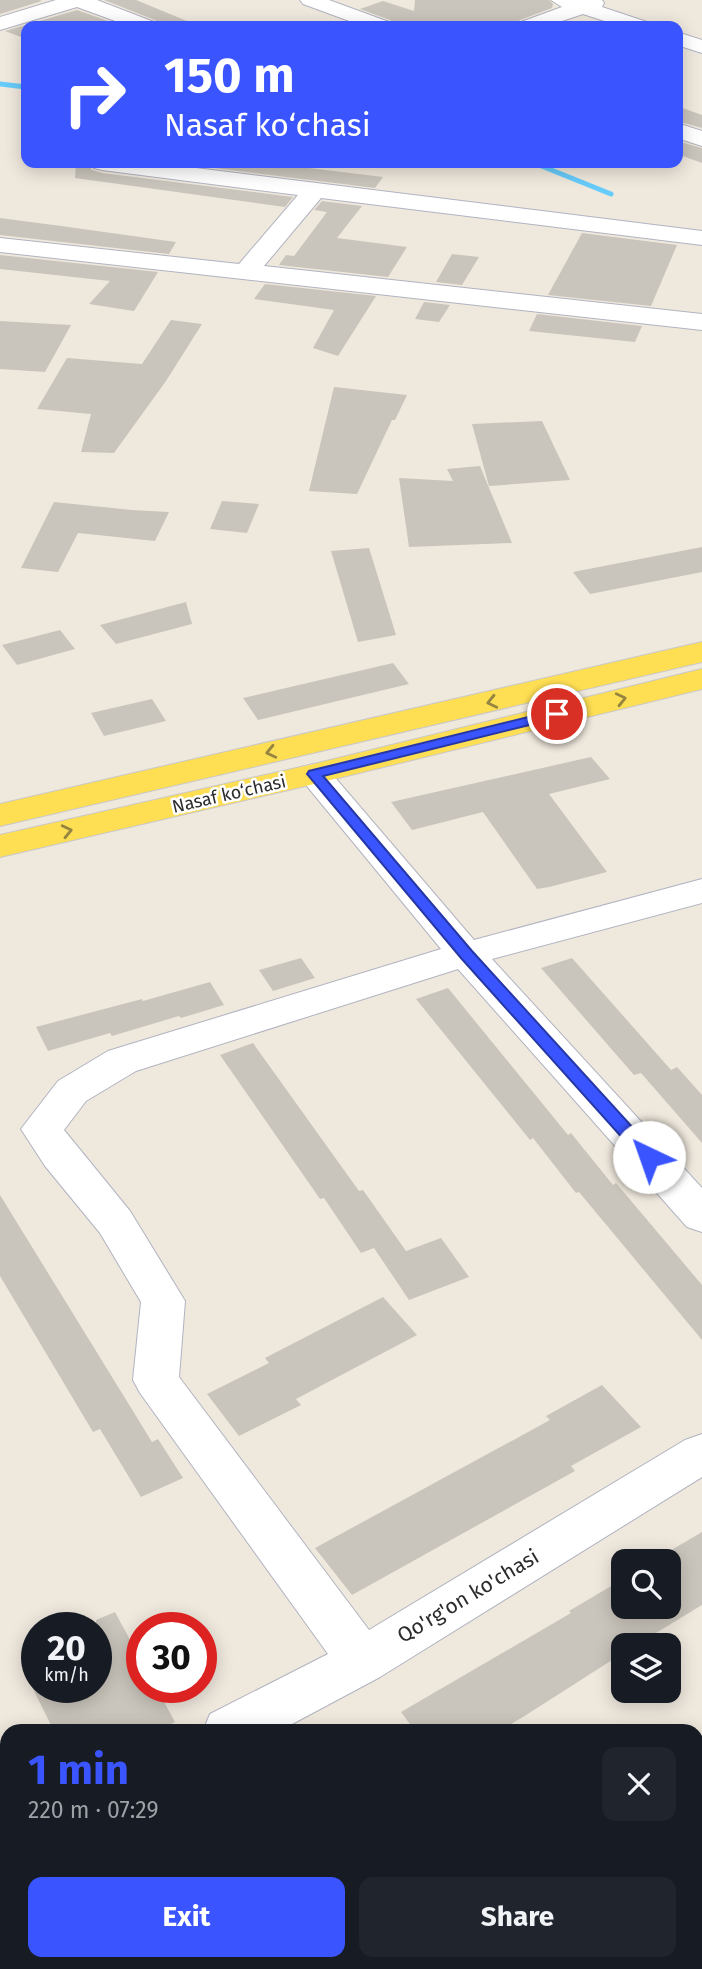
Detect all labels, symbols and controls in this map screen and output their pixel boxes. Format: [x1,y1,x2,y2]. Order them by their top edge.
text: 150 m [164,46,295,105]
icon: right [49,49,140,140]
text: Nasaf ko‘chasi [164,106,371,144]
pin [527,684,587,744]
one-way arrow [615,692,627,707]
one-way arrow [487,693,499,708]
icon: arrive [538,695,576,733]
one-way arrow [265,743,277,758]
street label: Nasaf ko‘chasi [170,770,288,818]
one-way arrow [60,825,72,839]
position arrow [612,1120,686,1194]
street label: Qo'rg'on ko'chasi [392,1543,544,1649]
map controls [611,1549,681,1703]
button: search [611,1549,681,1619]
speed limit sign: 30 [126,1612,217,1703]
text: 20 [47,1627,86,1669]
button: layers [611,1633,681,1703]
text: km/h [44,1664,89,1686]
text: 1 min [28,1745,129,1795]
button: close [602,1747,676,1821]
text: 220 m · 07:29 [28,1796,158,1824]
button: Exit [28,1877,345,1957]
button: Share [359,1877,676,1957]

